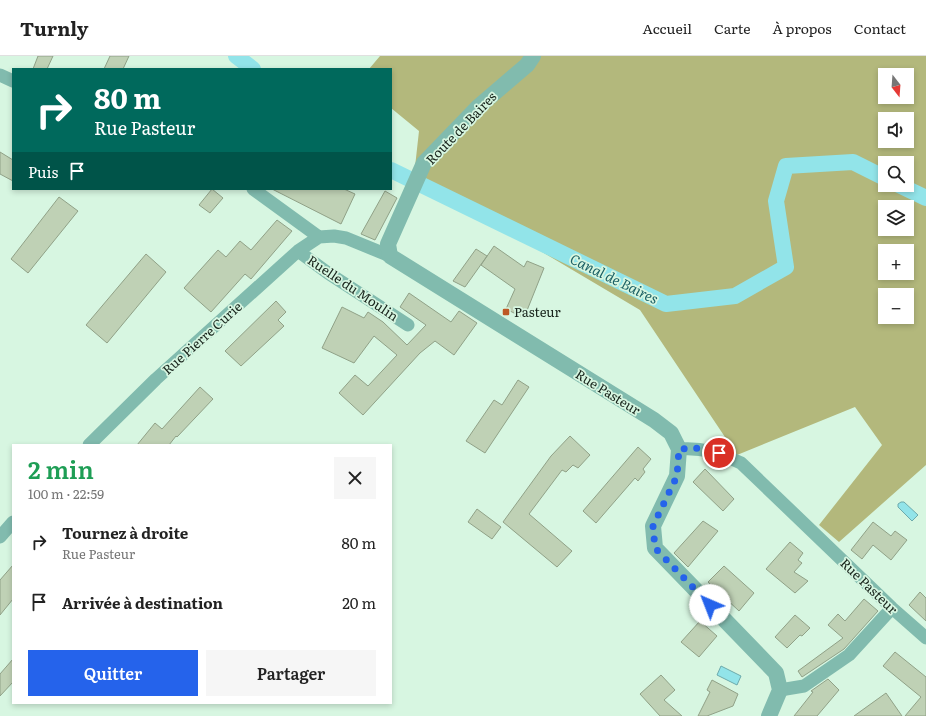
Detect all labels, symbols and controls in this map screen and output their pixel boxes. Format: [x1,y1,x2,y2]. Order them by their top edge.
text: Turnly [20,14,88,42]
text: Accueil [642,18,692,38]
text: Carte [714,18,751,38]
text: À propos [773,18,832,38]
text: Contact [854,18,906,38]
north arrow [878,68,914,104]
map controls [878,68,914,324]
text: 80 m [94,76,161,118]
icon: right [28,84,80,136]
street label: Route de Baires [421,87,500,168]
button: sound [878,112,914,148]
text: Rue Pasteur [94,114,195,141]
button: search [878,156,914,192]
text: Puis [28,160,58,183]
icon: arrive [66,160,88,182]
button: layers [878,200,914,236]
button: + [878,244,914,280]
water label: Canal de Baires [567,248,662,308]
street label: Ruelle du Moulin [304,250,403,325]
button: − [878,288,914,324]
street label: Rue Pierre Curie [158,297,246,379]
place label: Pasteur [514,302,562,321]
marker: Pasteur [501,307,511,317]
street label: Rue Pasteur [572,364,645,419]
pin [702,436,736,470]
icon: arrive [708,442,730,464]
text: 2 min [28,451,94,486]
button: close [334,457,376,499]
text: 100 m · 22:59 [28,484,104,503]
text: Tournez à droite [62,521,188,544]
icon: right [28,531,50,553]
text: 80 m [342,531,376,554]
text: Rue Pasteur [62,544,135,563]
street label: Rue Pasteur [836,553,903,618]
position arrow [689,584,731,626]
icon: arrive [28,591,50,613]
text: Arrivée à destination [62,591,223,614]
text: 20 m [342,591,376,614]
button: Quitter [28,650,198,696]
button: Partager [206,650,376,696]

